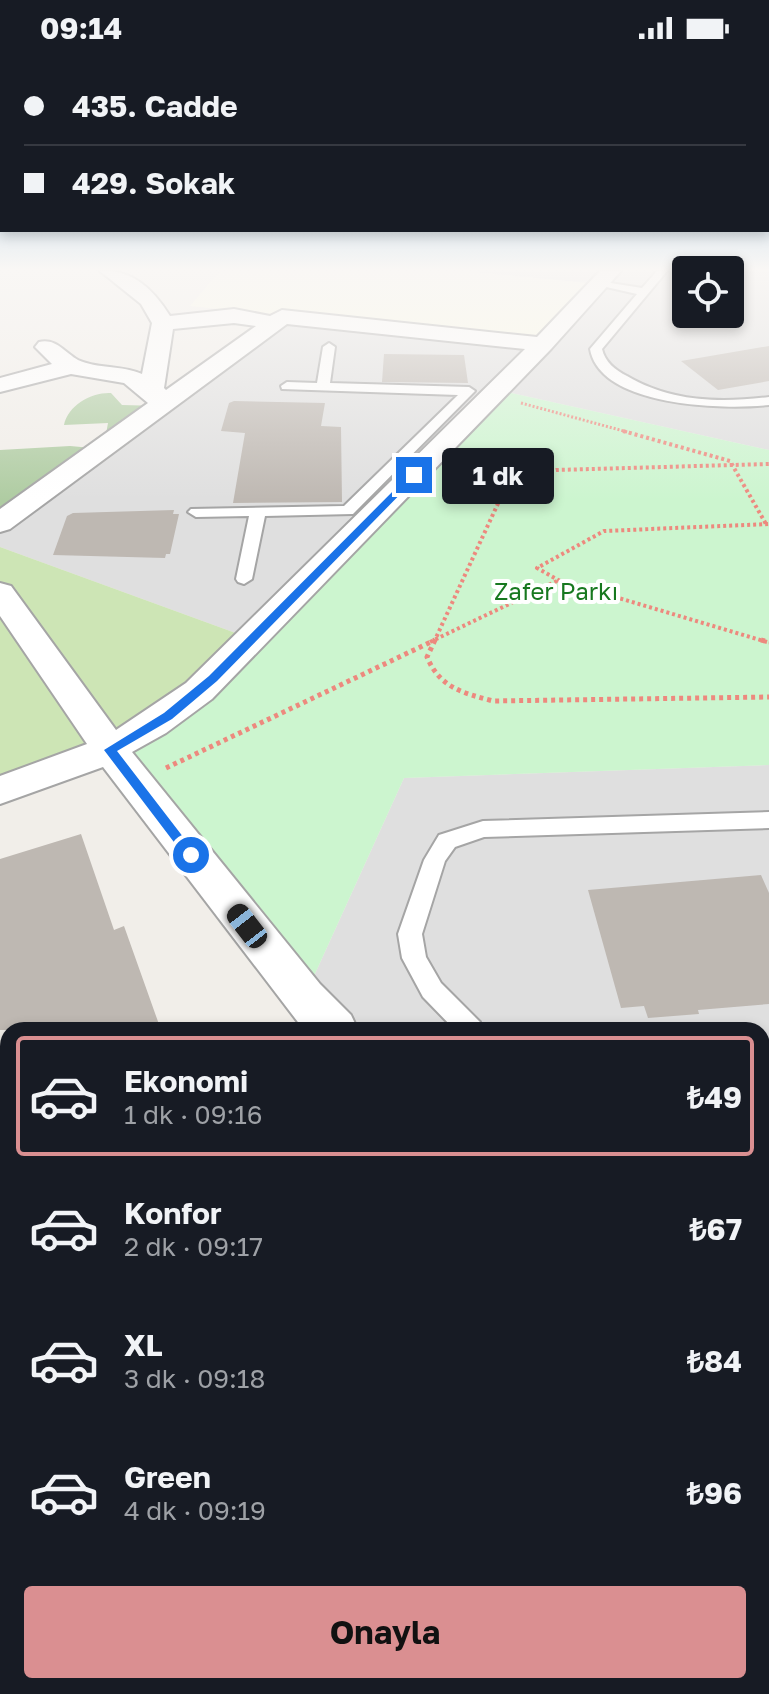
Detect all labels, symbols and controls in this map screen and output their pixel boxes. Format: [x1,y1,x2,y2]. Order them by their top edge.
text: 09:14 [40,10,122,46]
text: 435. Cadde [72,88,238,124]
text: 429. Sokak [72,165,235,201]
map controls [672,256,744,328]
button: locate [672,256,744,328]
callout: 1 dk [442,447,554,503]
route end [396,457,432,493]
text: 1 dk [473,460,523,491]
park label: Zafer Parkı [494,576,618,605]
route start [173,837,209,873]
car [223,900,271,952]
icon: car [28,1060,100,1132]
text: Ekonomi [124,1063,248,1099]
text: ₺49 [687,1079,742,1115]
text: 1 dk · 09:16 [124,1099,263,1130]
icon: car [28,1192,100,1264]
text: Konfor [124,1195,222,1231]
text: ₺67 [689,1211,742,1247]
text: 2 dk · 09:17 [124,1231,263,1262]
icon: car [28,1324,100,1396]
text: XL [124,1327,163,1363]
text: ₺84 [687,1343,742,1379]
text: 3 dk · 09:18 [124,1363,265,1394]
icon: car [28,1456,100,1528]
text: Green [124,1459,211,1495]
text: ₺96 [687,1475,742,1511]
text: 4 dk · 09:19 [124,1495,266,1526]
button: Onayla [24,1586,746,1678]

